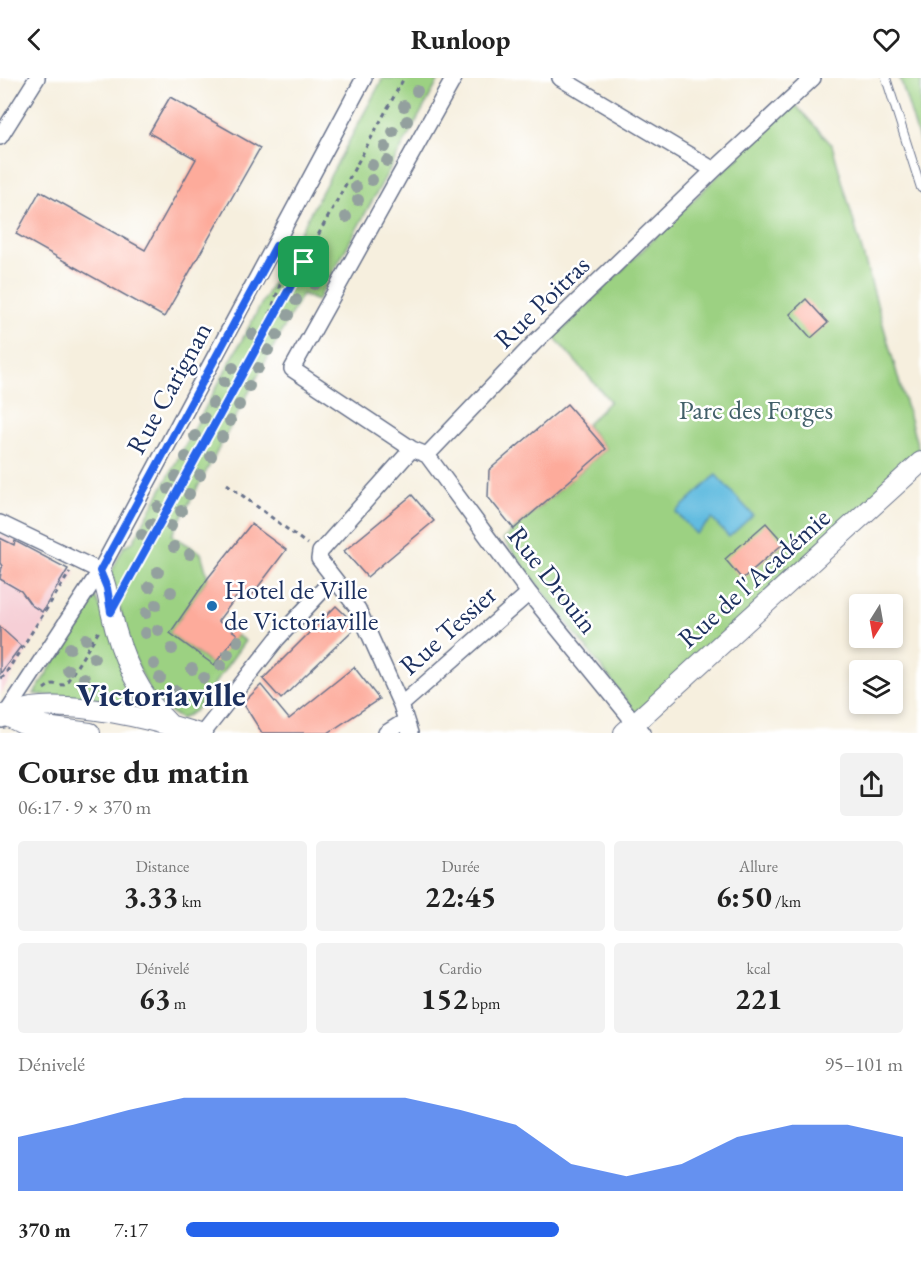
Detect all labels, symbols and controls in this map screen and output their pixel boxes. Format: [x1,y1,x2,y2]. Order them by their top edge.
text: Runloop [411,22,510,57]
icon: back [18,23,51,56]
icon: heart [870,23,903,56]
pin [278,236,329,287]
icon: arrive [287,245,320,278]
street label: Rue Poitras [486,247,597,356]
street label: Rue Carignan [118,315,219,460]
park label: Parc des Forges [679,392,833,427]
street label: Rue de l'Académie [670,500,837,655]
street label: Rue Drouin [500,519,606,641]
place label: Hotel de Ville de Victoriaville [224,572,378,638]
street label: Rue Tessier [392,577,504,682]
north arrow [849,594,903,648]
map controls [849,594,903,714]
marker: Hotel de Ville de Victoriaville [205,599,219,613]
button: layers [849,660,903,714]
district label: Victoriaville [76,673,246,716]
text: Course du matin [18,750,249,793]
button: share [840,753,903,816]
text: 06:17 · 9 × 370 m [18,794,151,820]
text: Distance [136,856,189,877]
text: Durée [441,856,480,877]
text: Allure [739,856,778,877]
text: 3.33 [123,877,178,916]
text: 22:45 [425,877,496,916]
text: 6:50 [716,877,772,916]
text: km [178,891,202,912]
text: /km [772,891,801,912]
text: Dénivelé [136,958,189,979]
text: Cardio [439,958,482,979]
text: kcal [746,958,771,979]
text: 63 [139,979,171,1018]
text: 152 [421,979,468,1018]
text: 221 [735,979,782,1018]
text: m [171,993,186,1014]
text: bpm [468,993,500,1014]
text: Dénivelé [18,1051,85,1077]
text: 95–101 m [824,1051,903,1077]
text: 370 m [18,1217,71,1243]
text: 7:17 [114,1217,148,1243]

